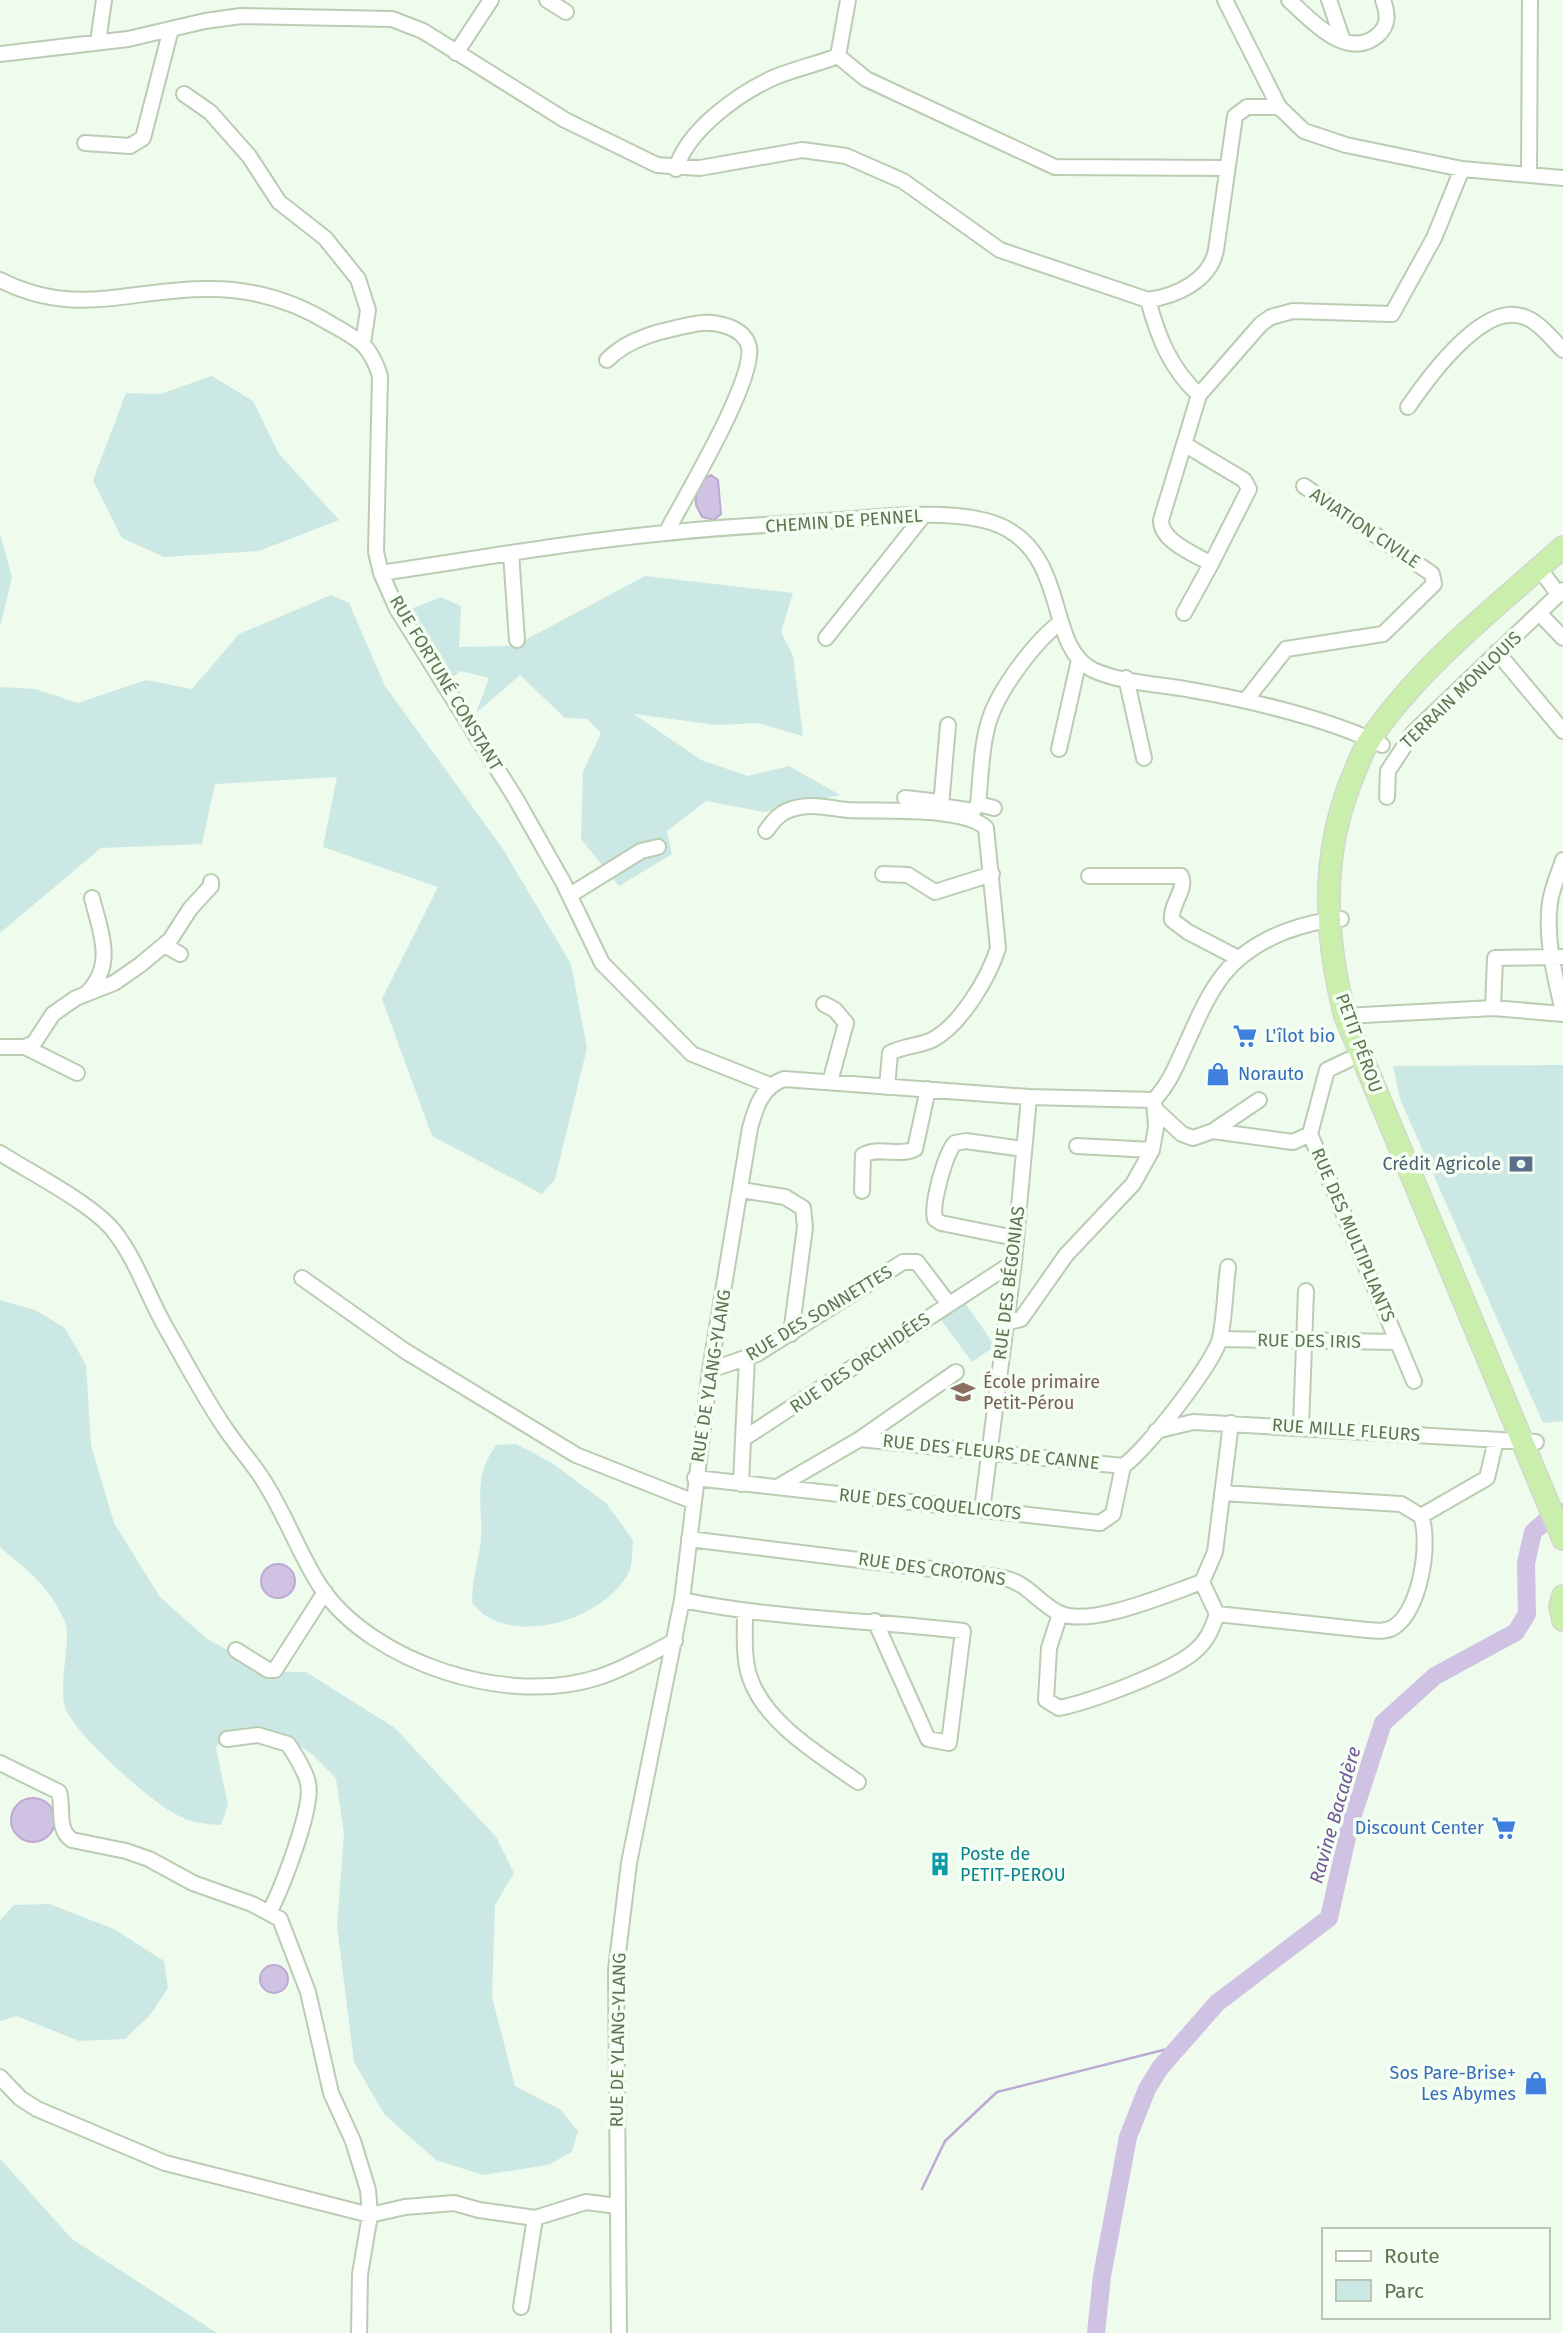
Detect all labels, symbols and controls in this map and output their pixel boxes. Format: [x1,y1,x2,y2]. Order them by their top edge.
street label: AVIATION CIVILE [1306,483,1424,573]
street label: CHEMIN DE PENNEL [765,505,923,537]
street label: RUE FORTUNÉ CONSTANT [385,591,508,775]
street label: TERRAIN MONLOUIS [1396,627,1526,753]
street label: PETIT PÉROU [1331,990,1388,1096]
supermarket icon: L'îlot bio [1231,1022,1259,1050]
place label: L'îlot bio [1265,1025,1335,1047]
shop icon: Norauto [1204,1060,1232,1088]
place label: Norauto [1238,1063,1304,1085]
street label: RUE DES MULTIPLIANTS [1306,1145,1400,1325]
bank icon: Crédit Agricole [1507,1150,1535,1178]
place label: Crédit Agricole [1382,1153,1501,1175]
street label: RUE DES BÉGONIAS [988,1205,1029,1361]
street label: RUE DES SONNETTES [742,1260,896,1365]
street label: RUE DE YLANG-YLANG [686,1288,736,1464]
street label: RUE DES ORCHIDÉES [785,1307,934,1418]
street label: RUE DES IRIS [1257,1329,1361,1353]
place label: École primaire Petit-Pérou [983,1370,1100,1414]
school or university icon: École primaire Petit-Pérou [949,1378,977,1406]
street label: RUE MILLE FLEURS [1271,1414,1421,1446]
street label: RUE DES FLEURS DE CANNE [881,1430,1101,1474]
street label: RUE DES COQUELICOTS [838,1483,1023,1525]
street label: RUE DES CROTONS [857,1548,1007,1590]
water label: Ravine Bacadère [1304,1744,1366,1886]
supermarket icon: Discount Center [1490,1814,1518,1842]
place label: Discount Center [1355,1817,1484,1839]
place label: Poste de PETIT-PEROU [960,1843,1066,1886]
building icon: Poste de PETIT-PEROU [926,1850,954,1878]
street label: RUE DE YLANG-YLANG [605,1952,631,2128]
place label: Sos Pare-Brise+ Les Abymes [1390,2062,1516,2105]
shop icon: Sos Pare-Brise+ Les Abymes [1522,2069,1550,2097]
legend [1322,2228,1549,2319]
text: Route [1384,2243,1440,2269]
text: Parc [1384,2278,1424,2304]

